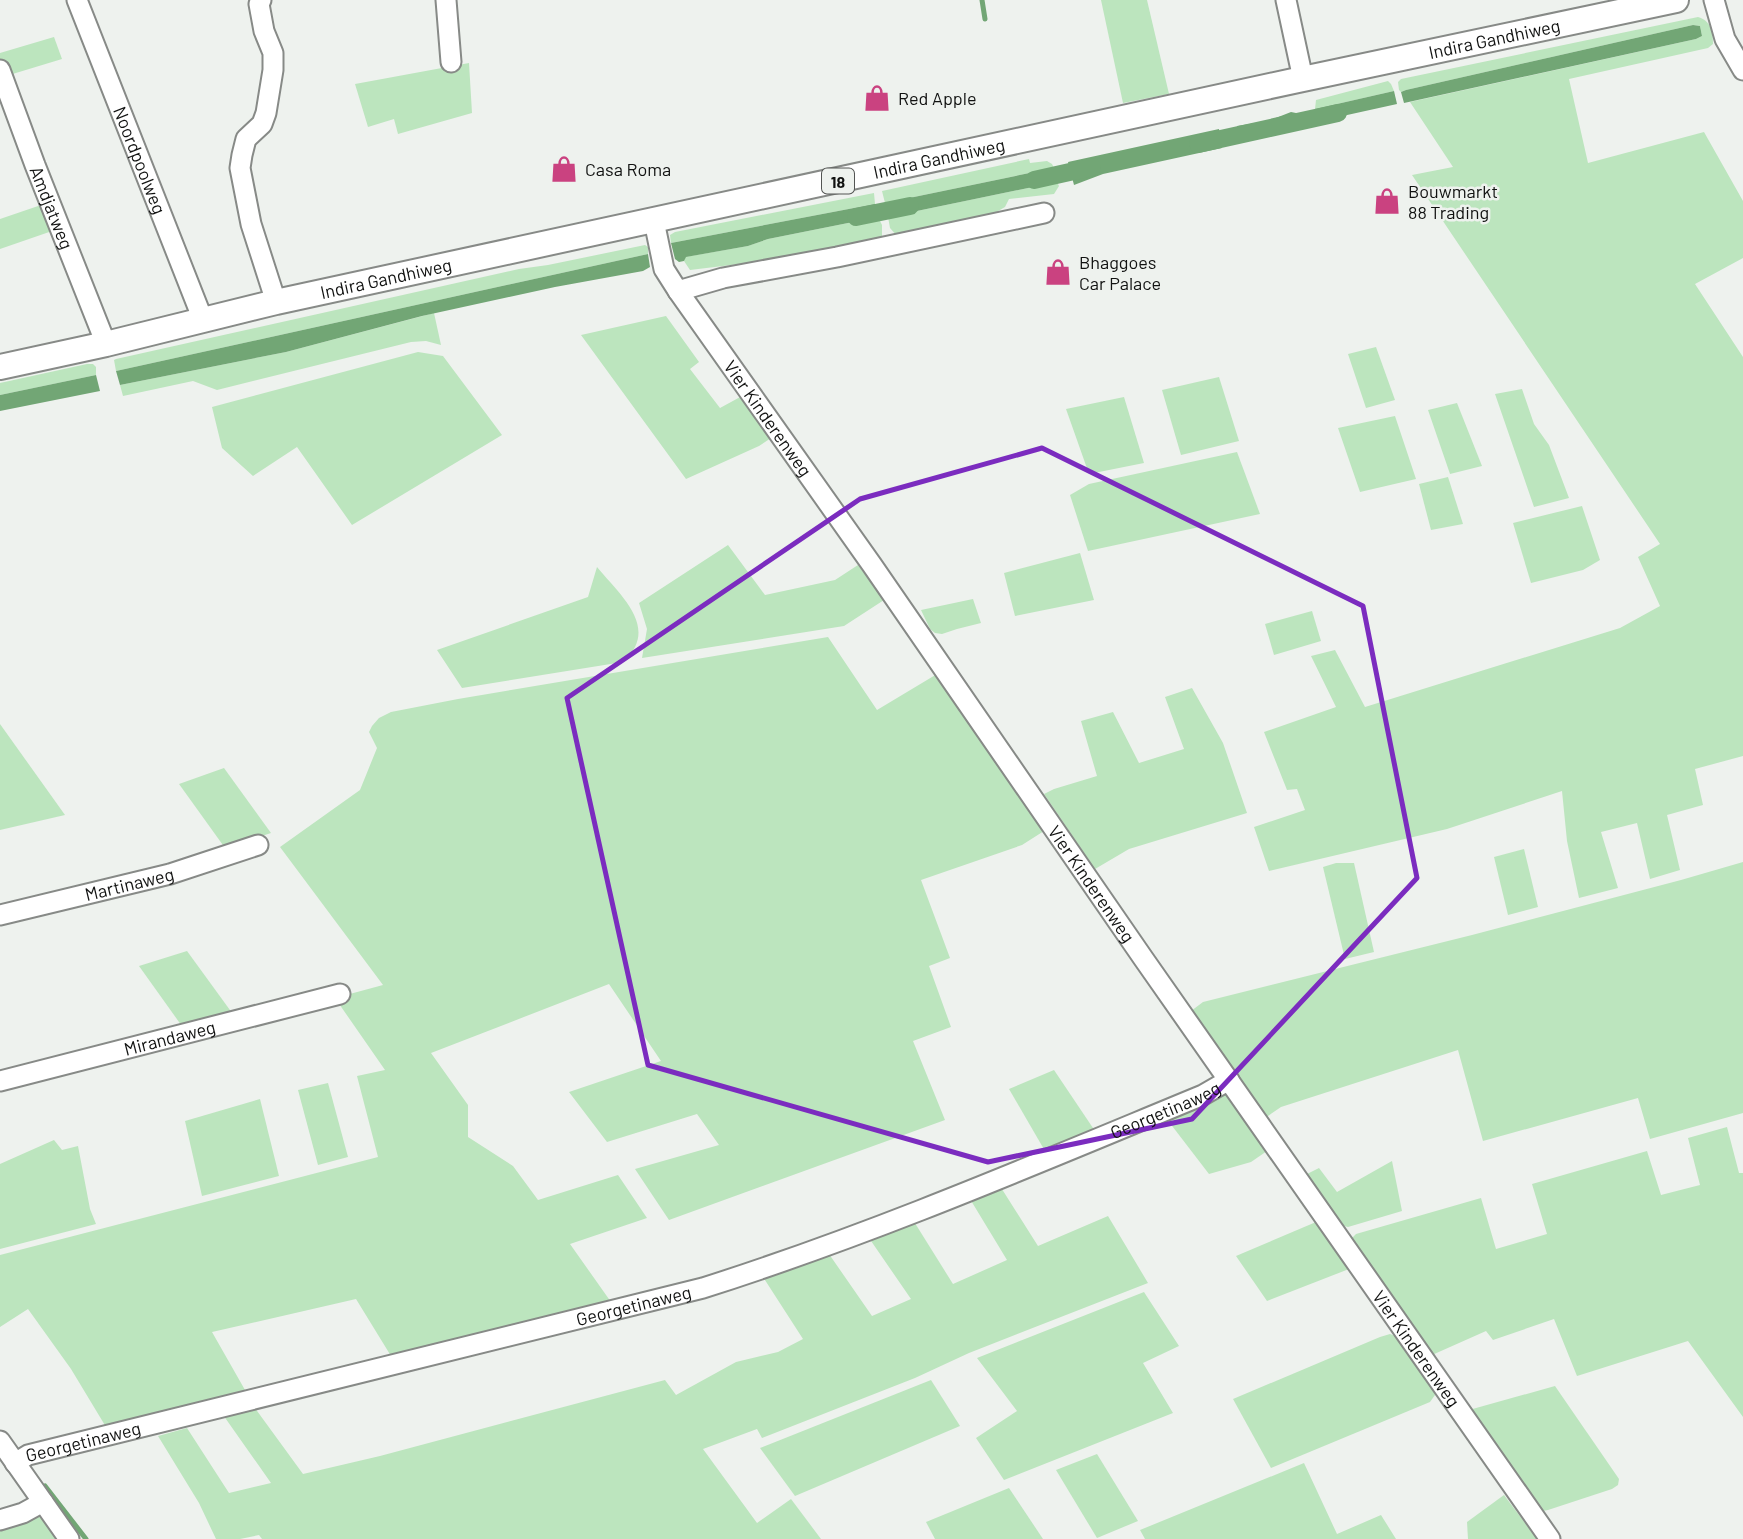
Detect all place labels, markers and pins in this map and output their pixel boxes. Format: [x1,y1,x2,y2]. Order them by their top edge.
shop icon: Red Apple [862,83,892,113]
place label: Red Apple [898,87,977,109]
shop icon: Casa Roma [549,154,579,184]
place label: Casa Roma [585,158,671,180]
place label: Bouwmarkt 88 Trading [1408,180,1498,223]
shop icon: Bouwmarkt 88 Trading [1372,186,1402,216]
place label: Bhaggoes Car Palace [1079,251,1161,294]
shop icon: Bhaggoes Car Palace [1043,257,1073,287]

